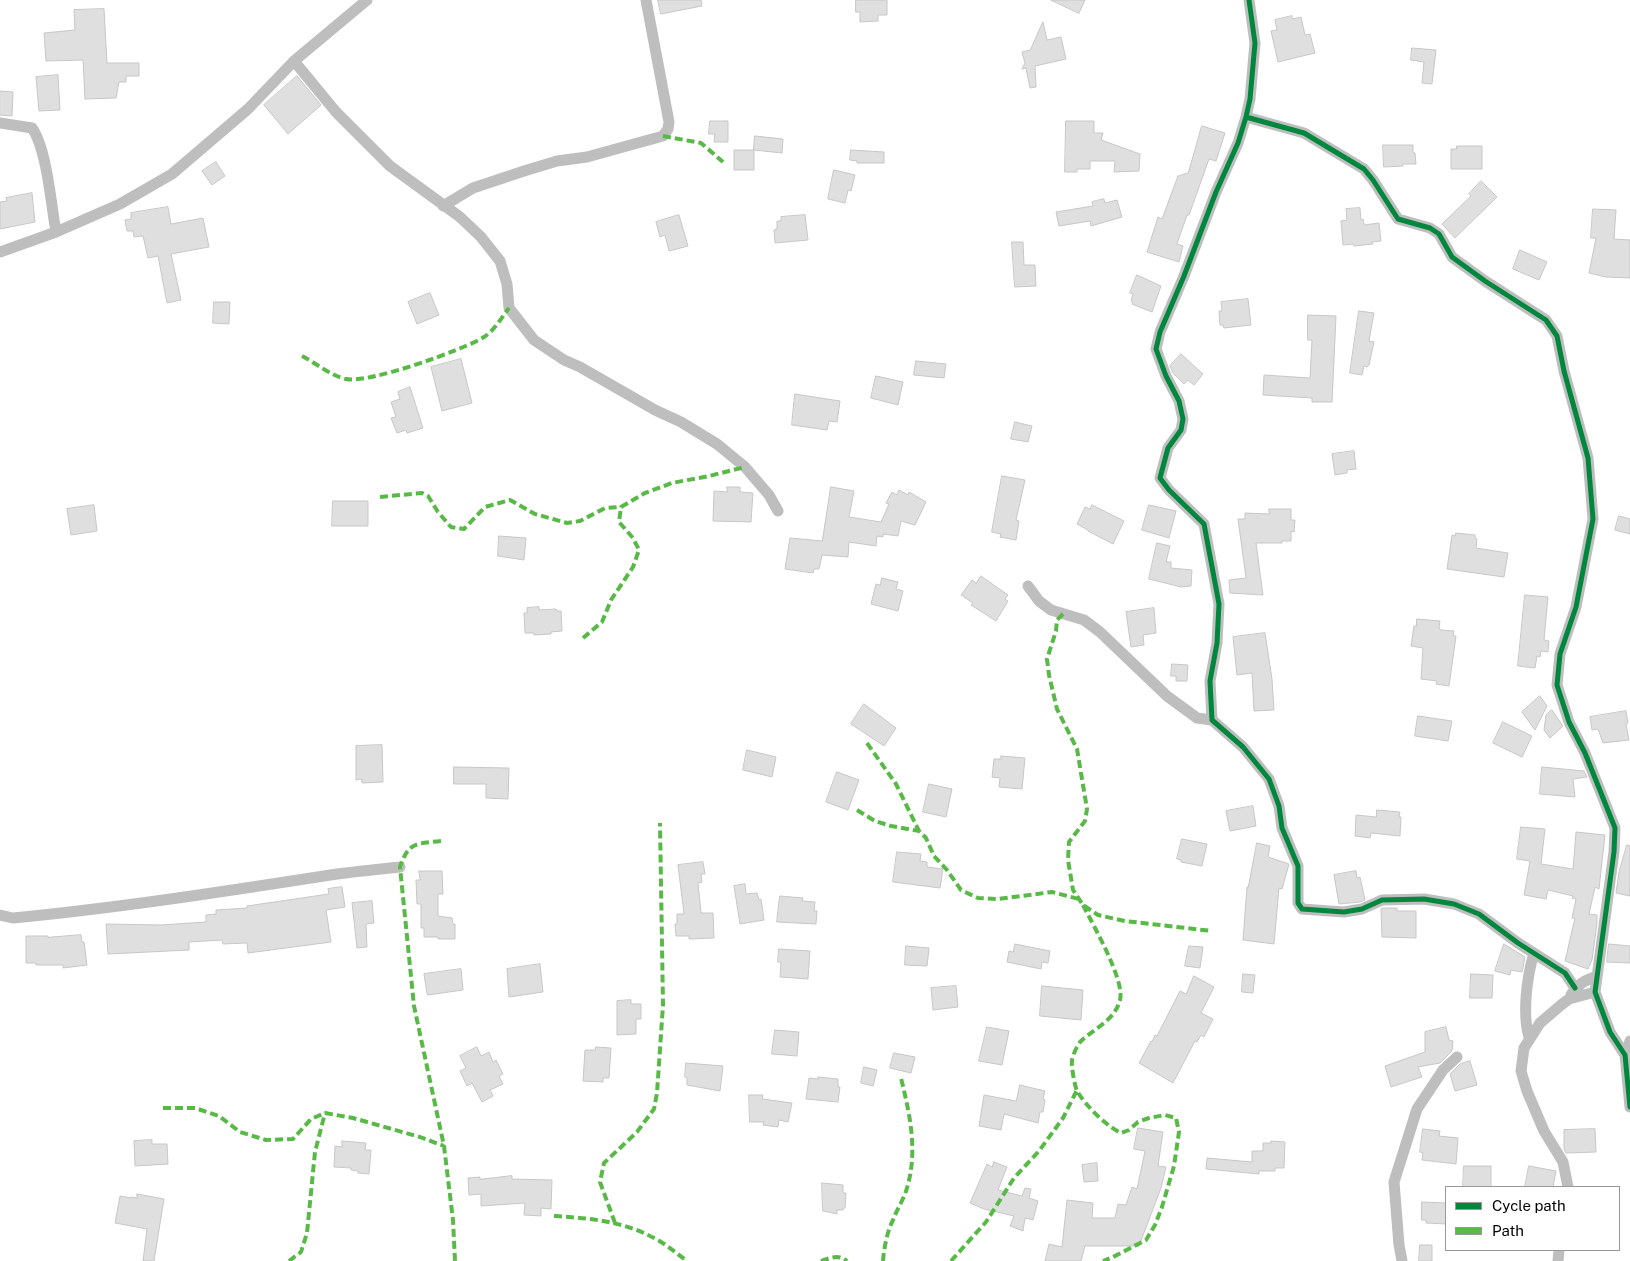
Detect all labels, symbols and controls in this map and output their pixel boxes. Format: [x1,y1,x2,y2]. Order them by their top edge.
legend [1445,1186,1620,1251]
text: Cycle path [1492,1197,1566,1214]
text: Path [1492,1222,1524,1239]

